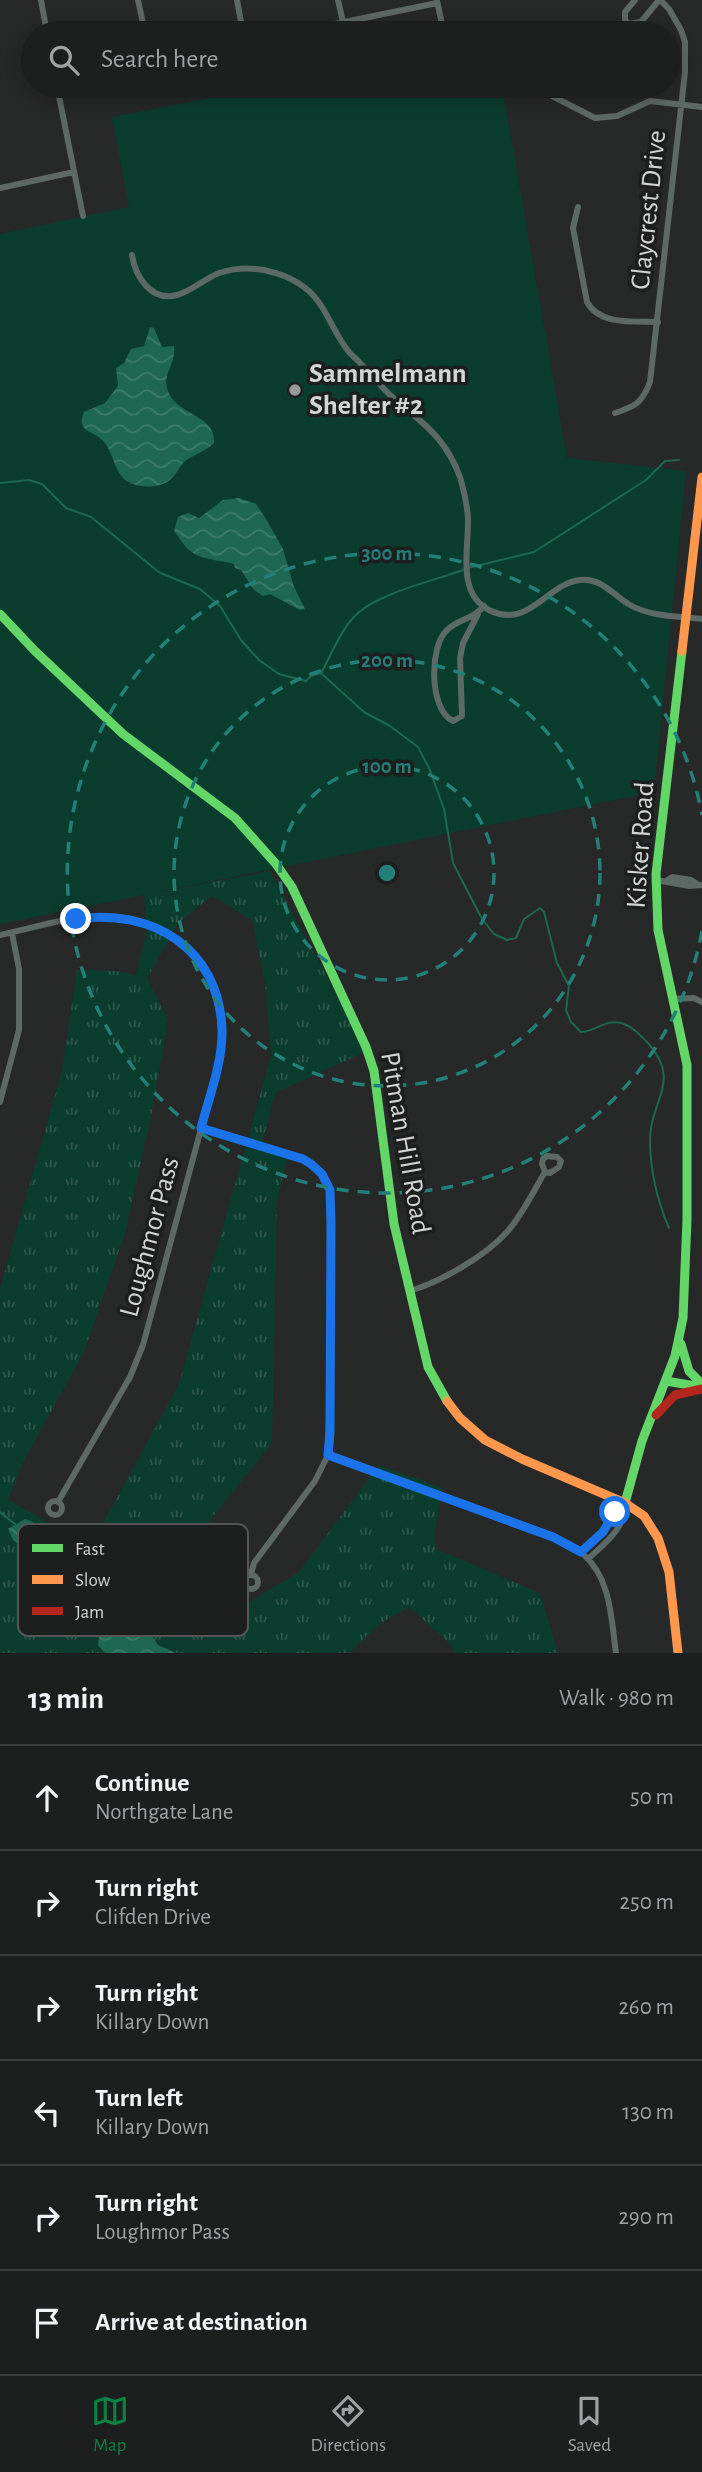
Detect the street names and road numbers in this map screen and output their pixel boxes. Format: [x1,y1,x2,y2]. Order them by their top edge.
street label: Claycrest Drive [627,129,671,291]
street label: Kisker Road [623,781,659,909]
street label: Pitman Hill Road [375,1050,435,1236]
street label: Loughmor Pass [115,1154,185,1320]

